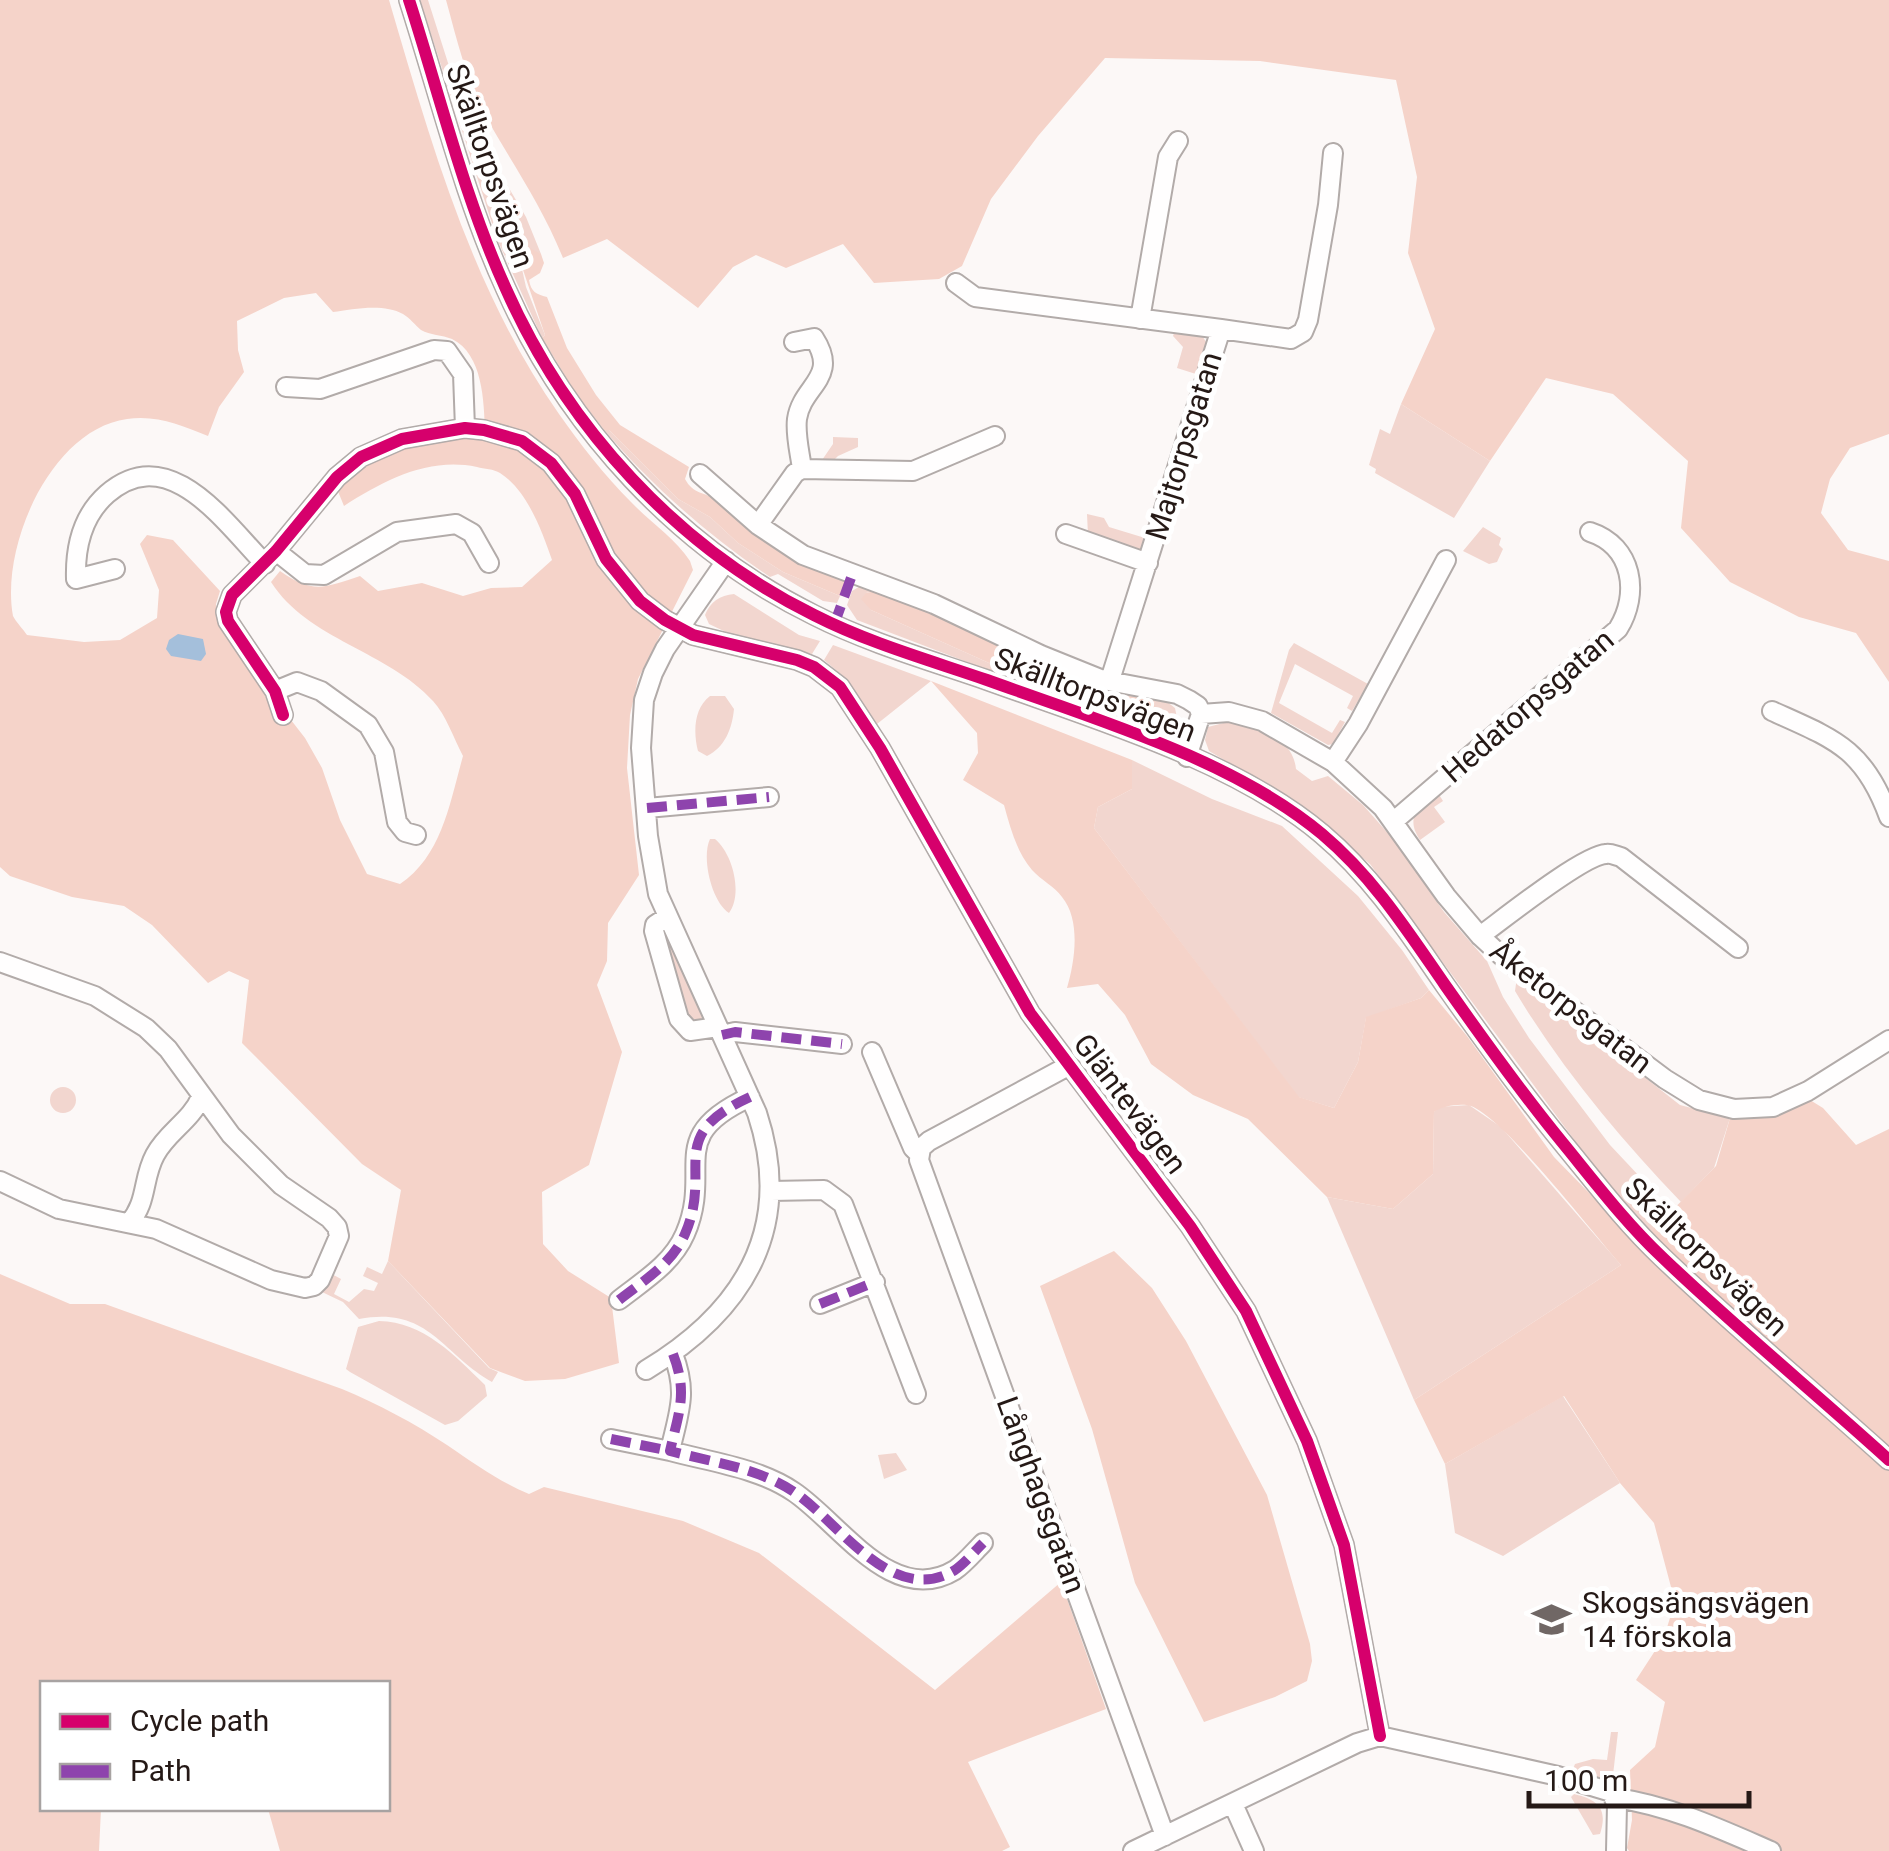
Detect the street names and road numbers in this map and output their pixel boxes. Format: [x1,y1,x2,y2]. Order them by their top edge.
street label: Skälltorpsvägen [439,59,542,272]
street label: Majtorpsgatan [1138,348,1229,544]
street label: Hedatorpsgatan [1435,622,1620,790]
street label: Skälltorpsvägen [989,640,1201,749]
street label: Åketorpsgatan [1484,932,1660,1081]
street label: Gläntevägen [1066,1027,1194,1181]
street label: Skälltorpsvägen [1618,1170,1795,1343]
street label: Långhagsgatan [990,1392,1093,1598]

